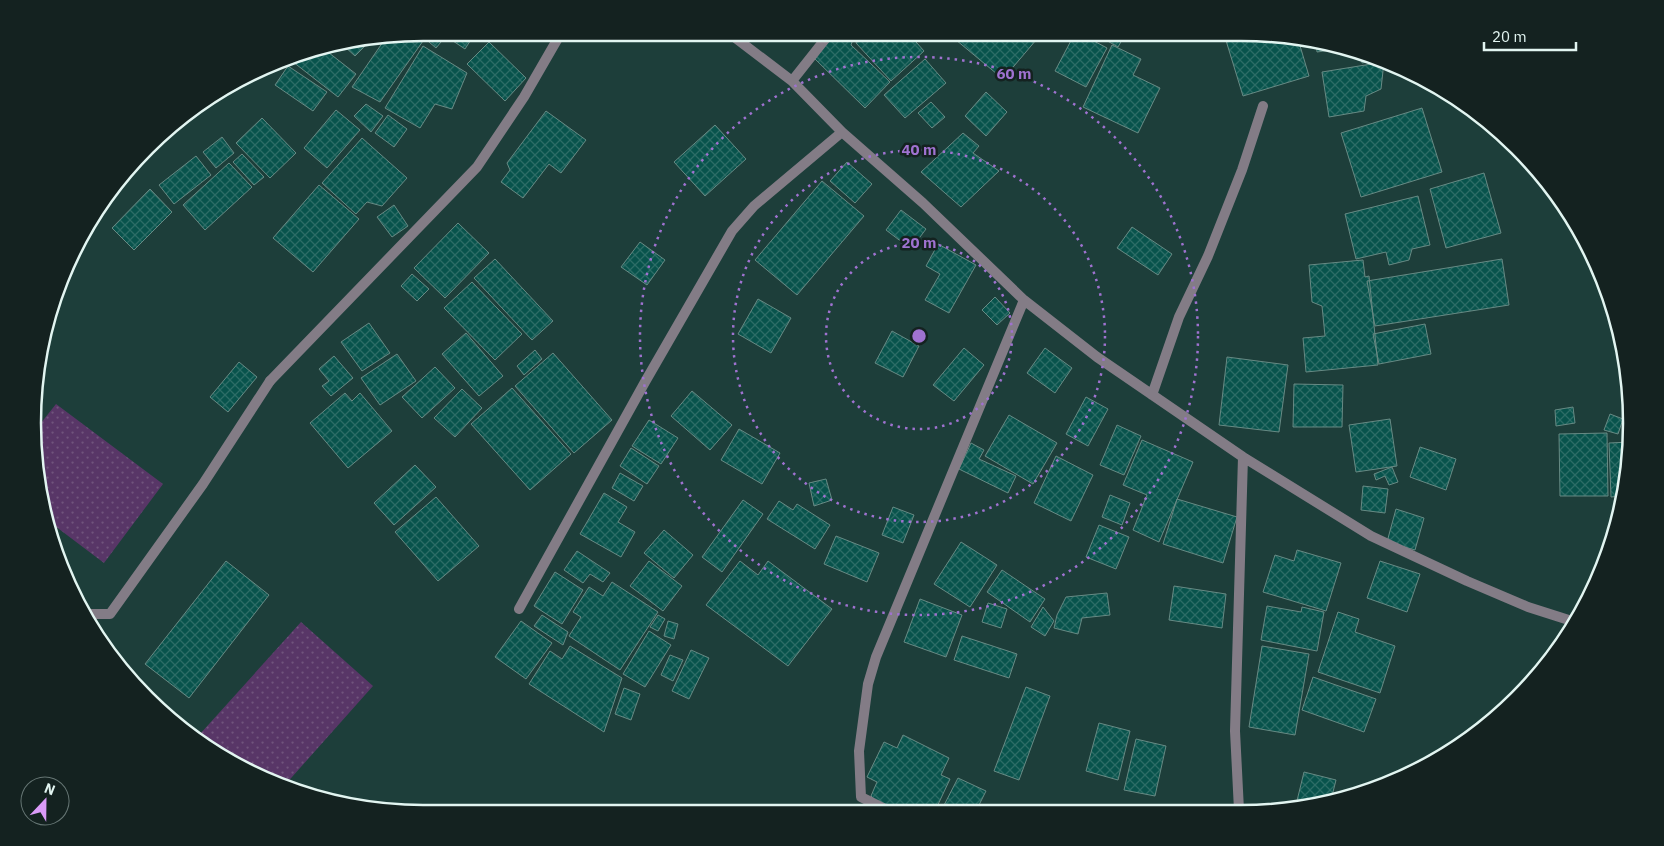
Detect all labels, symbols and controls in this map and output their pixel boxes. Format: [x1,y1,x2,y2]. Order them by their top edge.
scale bar [1484,20,1576,52]
text: 20 m [1492,27,1527,46]
text: 60 m [997,64,1031,83]
text: 40 m [902,140,936,159]
text: 20 m [902,233,936,252]
centre of rings [910,327,928,345]
north arrow [20,776,70,826]
text: N [42,779,58,799]

